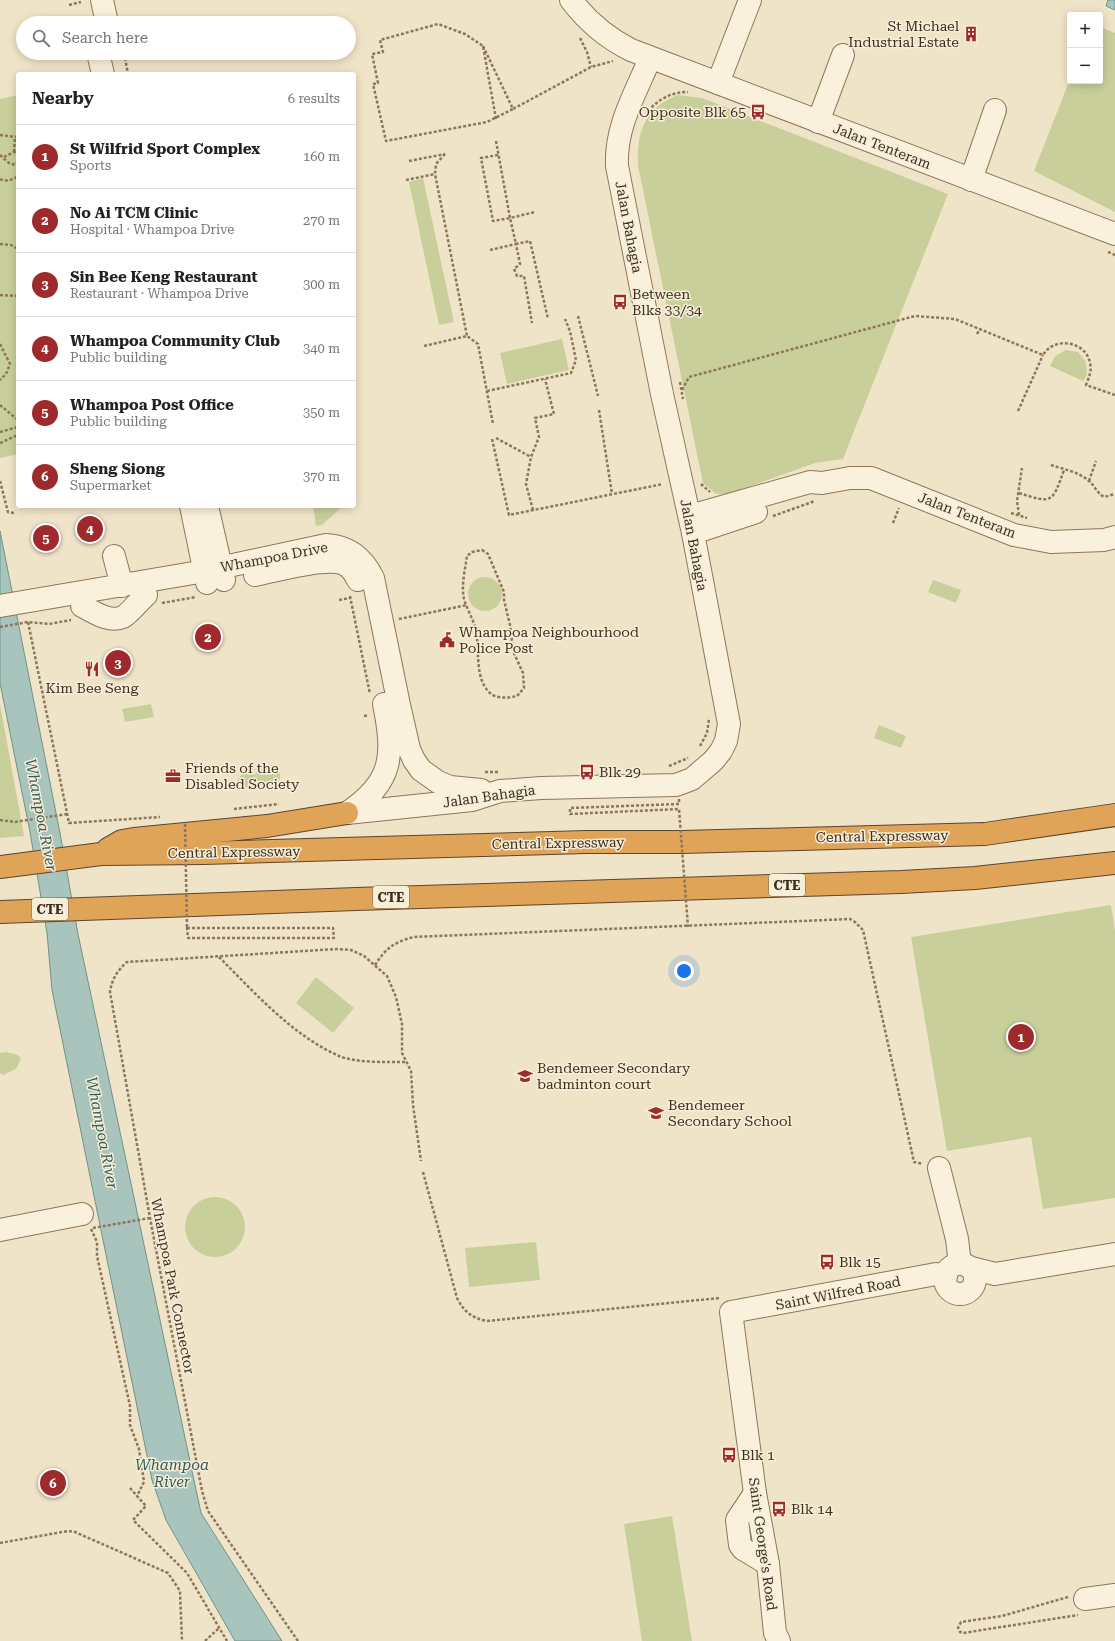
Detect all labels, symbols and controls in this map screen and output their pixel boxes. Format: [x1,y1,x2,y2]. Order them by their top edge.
map controls [1067,12,1103,84]
button: + [1067,12,1103,48]
search box [16,16,356,60]
place label: St Michael Industrial Estate [848,18,960,50]
building icon: St Michael Industrial Estate [962,25,980,43]
icon: search [30,27,52,49]
text: Search here [62,29,148,47]
button: − [1067,48,1103,84]
text: Nearby [32,88,94,108]
text: 6 results [288,91,340,106]
bus stop icon: Opposite Blk 65 [749,103,767,121]
place label: Opposite Blk 65 [639,104,746,120]
street label: Jalan Tenteram [831,120,933,172]
text: St Wilfrid Sport Complex [70,140,260,158]
text: 1 [41,149,49,164]
text: 160 m [303,149,340,164]
text: Sports [70,158,111,173]
street label: Jalan Bahagia [612,180,646,275]
text: No Ai TCM Clinic [70,204,198,222]
text: 2 [41,213,49,228]
text: 270 m [303,213,340,228]
text: Hospital · Whampoa Drive [70,222,234,237]
text: Sin Bee Keng Restaurant [70,268,258,286]
text: 3 [41,277,49,292]
text: 300 m [303,277,340,292]
text: Restaurant · Whampoa Drive [70,286,249,301]
place label: Between Blks 33/34 [632,286,702,318]
bus stop icon: Between Blks 33/34 [611,293,629,311]
text: Whampoa Community Club [70,332,280,350]
text: 4 [41,341,49,356]
text: 340 m [303,341,340,356]
text: Public building [70,350,167,365]
text: Whampoa Post Office [70,396,234,414]
text: 5 [41,405,49,420]
text: 350 m [303,405,340,420]
text: Public building [70,414,167,429]
text: Sheng Siong [70,460,165,478]
text: 6 [41,469,49,484]
text: 370 m [303,469,340,484]
text: Supermarket [70,478,151,493]
street label: Jalan Tenteram [916,489,1018,541]
street label: Jalan Bahagia [677,498,711,593]
pin: 4 [77,514,103,544]
pin: 5 [33,523,59,553]
street label: Whampoa Drive [219,539,329,575]
pin: 2 [195,622,221,652]
place label: Whampoa Neighbourhood Police Post [459,624,639,656]
public building icon: Whampoa Neighbourhood Police Post [438,631,456,649]
pin: 3 [105,648,131,678]
restaurant icon: Kim Bee Seng [83,660,101,678]
place label: Kim Bee Seng [46,680,139,696]
water label: Whampoa River [21,757,61,873]
place label: Friends of the Disabled Society [185,760,300,792]
bus stop icon: Blk 29 [578,763,596,781]
place label: Blk 29 [599,764,641,780]
office icon: Friends of the Disabled Society [164,767,182,785]
street label: Jalan Bahagia [442,782,537,810]
street label: Central Expressway [816,827,949,845]
street label: Central Expressway [492,834,625,852]
street label: Central Expressway [168,843,301,861]
road number: CTE [769,874,805,896]
road number: CTE [373,886,409,908]
road number: CTE [32,898,68,920]
your location [674,961,694,981]
pin: 1 [1008,1022,1034,1052]
place label: Bendemeer Secondary badminton court [537,1060,691,1092]
school or university icon: Bendemeer Secondary badminton court [516,1067,534,1085]
water label: Whampoa River [82,1075,122,1191]
place label: Bendemeer Secondary School [668,1097,793,1129]
school or university icon: Bendemeer Secondary School [647,1104,665,1122]
street label: Whampoa Park Connector [148,1197,198,1375]
bus stop icon: Blk 15 [818,1253,836,1271]
place label: Blk 15 [839,1254,881,1270]
street label: Saint Wilfred Road [774,1273,902,1313]
bus stop icon: Blk 1 [720,1446,738,1464]
place label: Blk 1 [741,1447,775,1463]
water label: Whampoa River [135,1456,209,1491]
pin: 6 [40,1468,66,1498]
street label: Saint George's Road [746,1476,780,1612]
bus stop icon: Blk 14 [770,1500,788,1518]
place label: Blk 14 [791,1501,833,1517]

